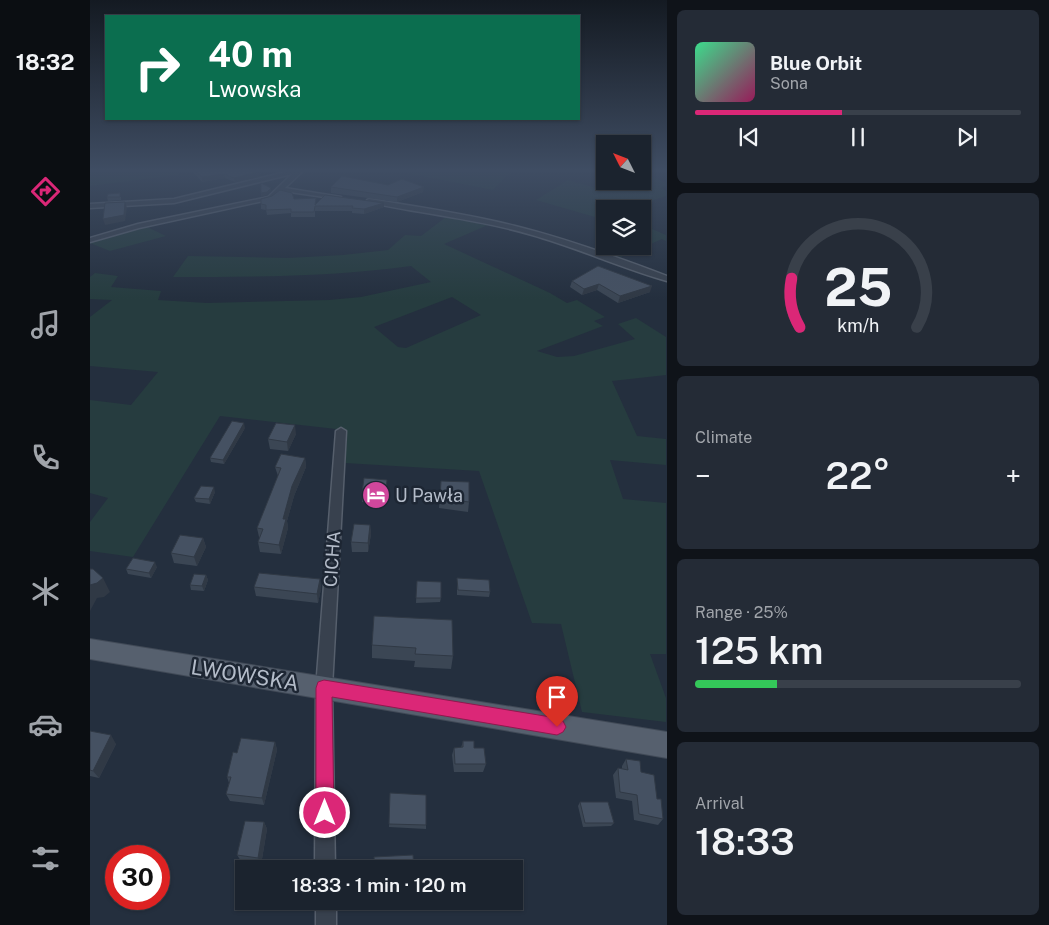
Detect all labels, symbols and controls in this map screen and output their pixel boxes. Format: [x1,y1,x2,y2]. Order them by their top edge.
text: 40 m [208,34,293,75]
icon: right [125,35,190,100]
text: 18:32 [16,49,74,75]
text: Blue Orbit [770,52,862,74]
text: Sona [770,74,808,93]
text: Lwowska [208,76,301,102]
icon: previous [735,123,763,151]
icon: pause [844,123,872,151]
icon: next [953,123,981,151]
north arrow [596,135,651,190]
map controls [596,135,651,255]
icon: directions [28,174,63,209]
button: layers [596,200,651,255]
text: 25 [824,257,892,318]
icon: music [28,307,63,342]
text: km/h [837,315,879,336]
text: Climate [695,428,752,447]
icon: phone [28,440,63,475]
text: 22° [826,453,890,498]
text: − [695,459,711,492]
text: + [1005,459,1021,492]
hotel icon: U Pawła [361,480,391,510]
place label: U Pawła [395,485,463,506]
street label: CICHA [320,530,344,588]
icon: climate [28,574,63,609]
text: Range · 25% [695,603,788,622]
text: 125 km [695,628,824,673]
street label: LWOWSKA [189,654,301,696]
pin [536,676,578,727]
icon: arrive [543,683,571,711]
icon: car [28,707,63,742]
position arrow [298,786,350,838]
text: Arrival [695,794,744,813]
text: 18:33 [695,819,795,864]
icon: filters [28,841,63,876]
speed limit sign: 30 [105,845,170,910]
text: 18:33 · 1 min · 120 m [292,874,466,896]

